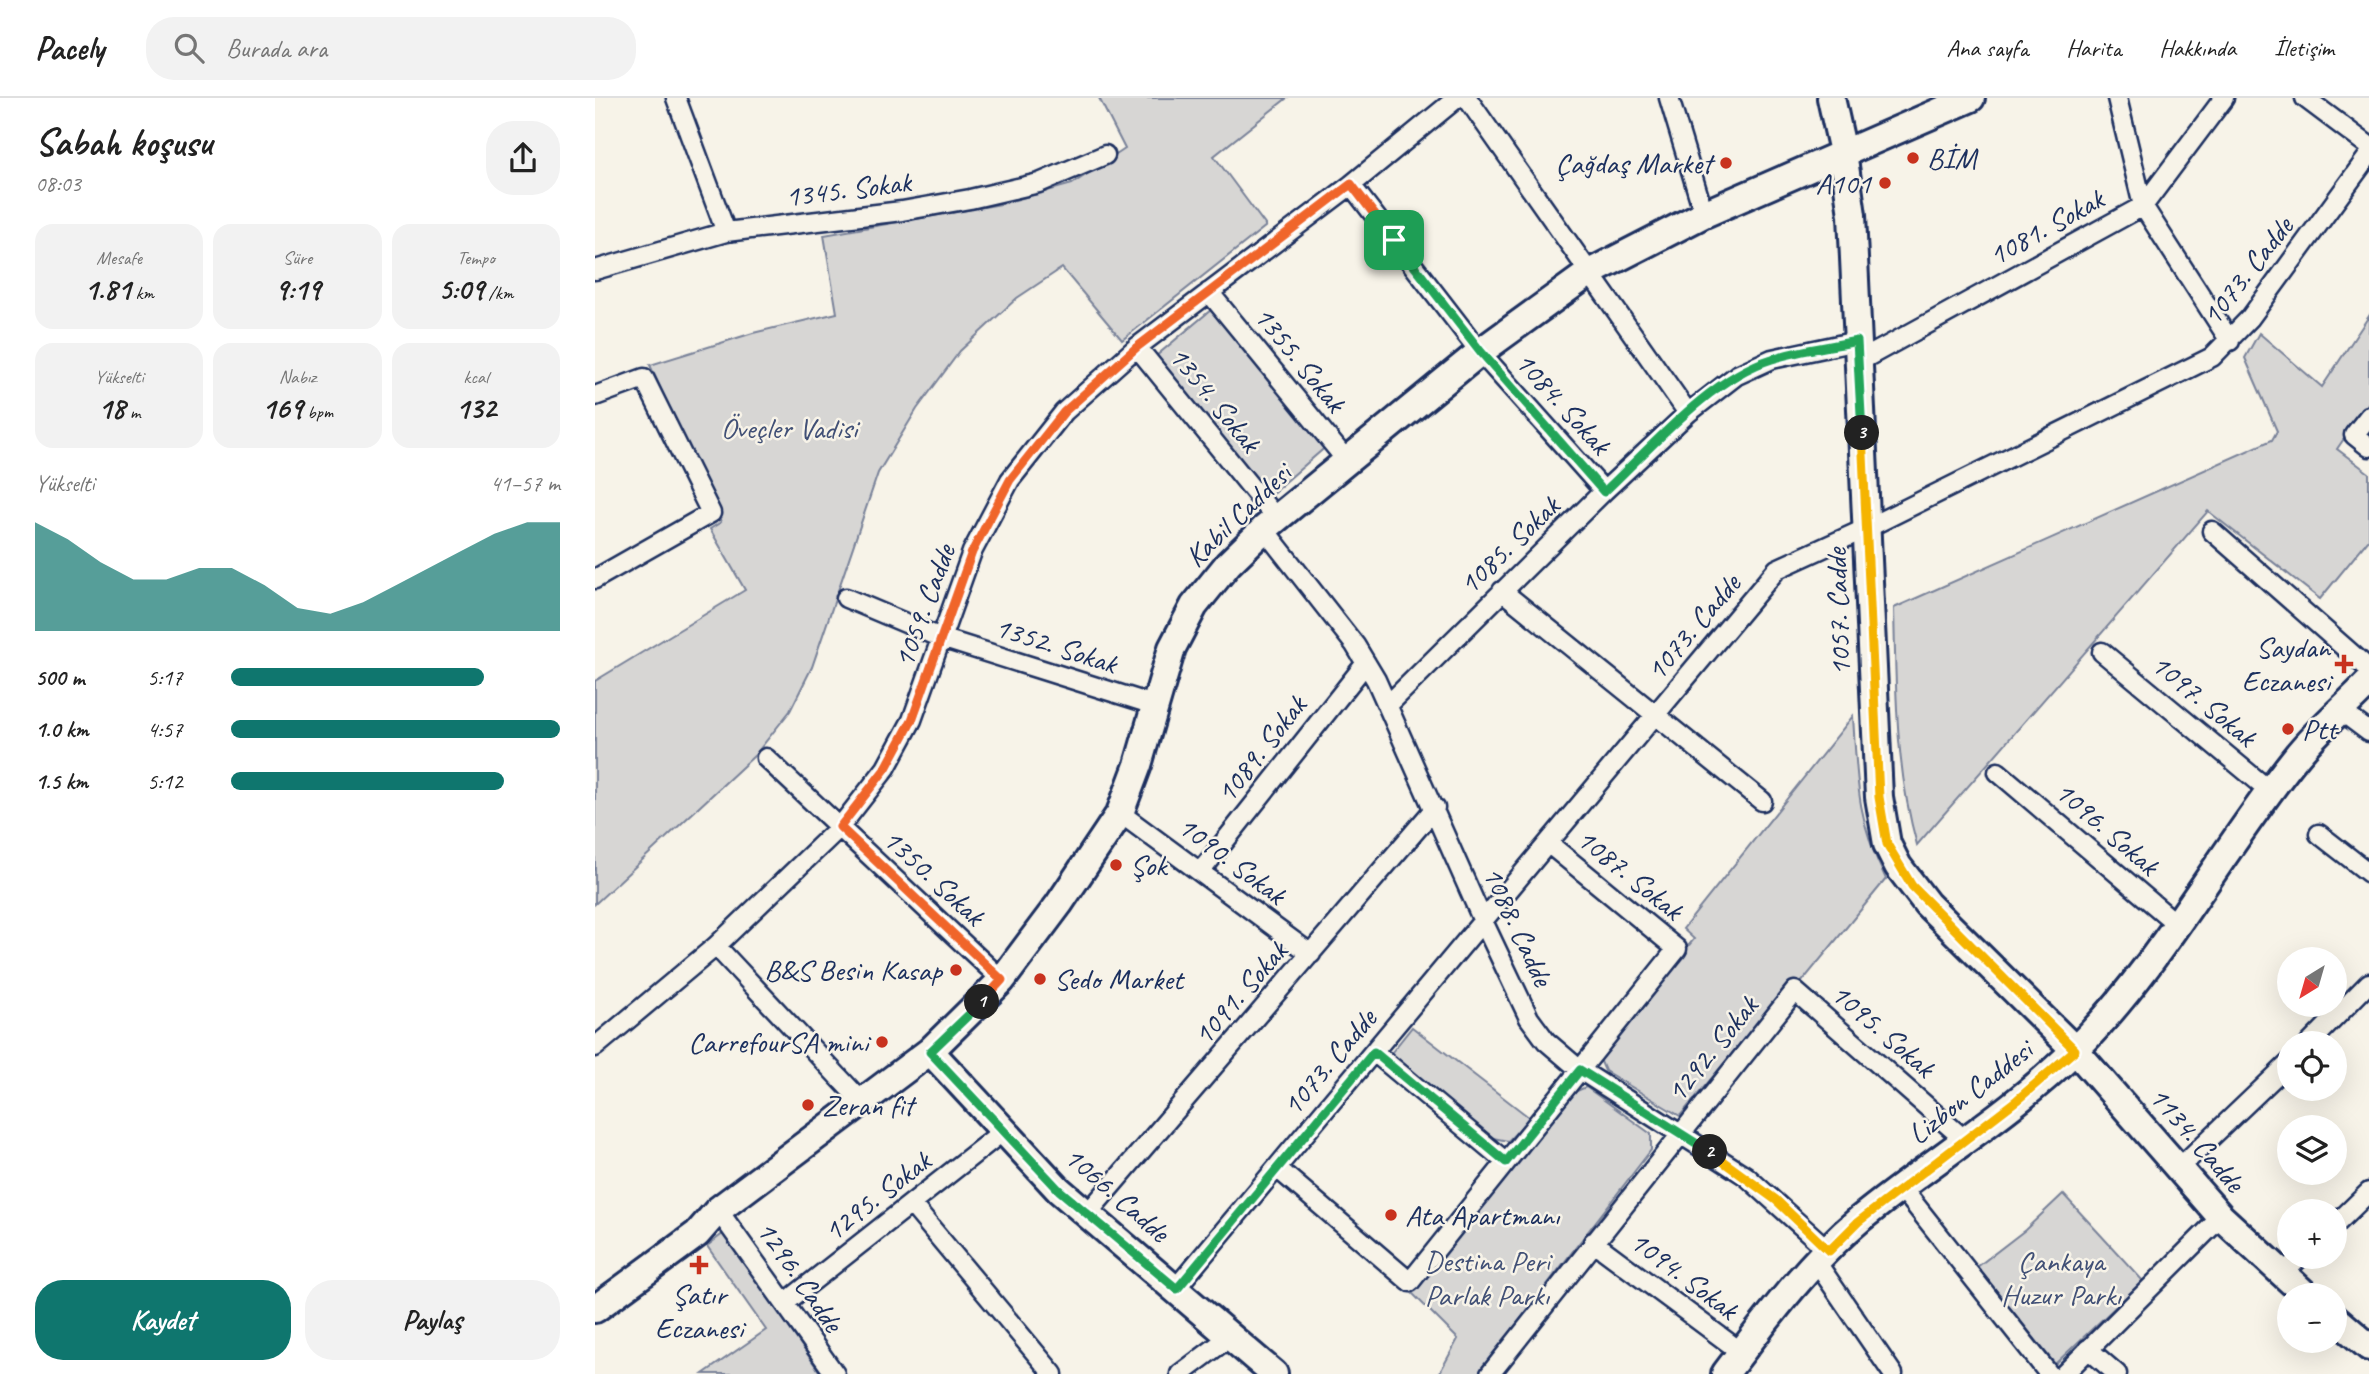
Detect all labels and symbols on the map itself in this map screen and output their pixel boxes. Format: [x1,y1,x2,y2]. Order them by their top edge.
place label: BİM [1927,139,1979,177]
place label: Çağdaş Market [1555,144,1716,182]
marker: BİM [1905,150,1921,166]
marker: Çağdaş Market [1718,155,1734,171]
street label: 1345. Sokak [783,162,915,216]
place label: A101 [1815,164,1872,202]
marker: A101 [1877,175,1893,191]
street label: 1081. Sokak [1982,179,2112,274]
street label: 1073. Cadde [2193,207,2303,333]
pin [1364,210,1424,270]
street label: 1355. Sokak [1246,298,1356,422]
street label: 1354. Sokak [1161,338,1271,462]
street label: 1084. Sokak [1507,343,1621,464]
park label: Öveçler Vadisi [721,409,861,447]
pin: 3 [1845,416,1879,450]
street label: Kabil Caddesi [1177,453,1302,575]
street label: 1085. Sokak [1450,486,1569,602]
street label: 1059. Cadde [884,537,964,673]
street label: 1057. Cadde [1817,545,1859,677]
street label: 1073. Cadde [1637,564,1750,688]
street label: 1352. Sokak [990,607,1124,683]
place label: Saydan Eczanesi [2242,628,2333,700]
street label: 1097. Sokak [2144,645,2266,756]
marker: Saydan Eczanesi [2336,656,2352,672]
street label: 1089. Sokak [1207,686,1316,810]
place label: Ptt [2302,710,2339,748]
marker: Ptt [2280,721,2296,737]
street label: 1096. Sokak [2047,772,2169,885]
street label: 1090. Sokak [1170,807,1295,914]
street label: 1350. Sokak [875,820,995,935]
street label: 1087. Sokak [1569,820,1693,930]
place label: Şok [1130,846,1168,884]
marker: Şok [1108,857,1124,873]
street label: 1088. Cadde [1474,860,1563,994]
street label: 1091. Sokak [1184,931,1297,1053]
north arrow [2277,947,2347,1017]
place label: B&S Besin Kasap [764,951,944,989]
place label: Sedo Market [1054,960,1186,998]
marker: B&S Besin Kasap [948,962,964,978]
marker: Sedo Market [1032,971,1048,987]
street label: 1095. Sokak [1823,974,1945,1087]
pin: 1 [965,984,999,1020]
street label: 1292. Sokak [1658,986,1768,1110]
street label: 1073. Cadde [1273,999,1386,1123]
place label: CarrefourSA mini [688,1023,871,1061]
street label: Lizbon Caddesi [1900,1029,2043,1153]
marker: CarrefourSA mini [874,1034,890,1050]
street label: 1134. Cadde [2141,1078,2255,1201]
place label: Zeran fit [822,1086,918,1124]
marker: Zeran fit [800,1097,816,1113]
pin: 2 [1693,1134,1727,1170]
street label: 1066. Cadde [1056,1138,1179,1252]
street label: 1295. Sokak [816,1141,940,1250]
place label: Ata Apartmanı [1405,1196,1561,1234]
marker: Ata Apartmanı [1383,1207,1399,1223]
street label: 1296. Cadde [748,1213,854,1341]
street label: 1094. Sokak [1622,1222,1747,1329]
park label: Destina Peri Parlak Parkı [1424,1242,1553,1314]
park label: Çankaya Huzur Parkı [2001,1242,2122,1314]
marker: Şatır Eczanesi [691,1257,707,1273]
place label: Şatır Eczanesi [655,1275,746,1347]

